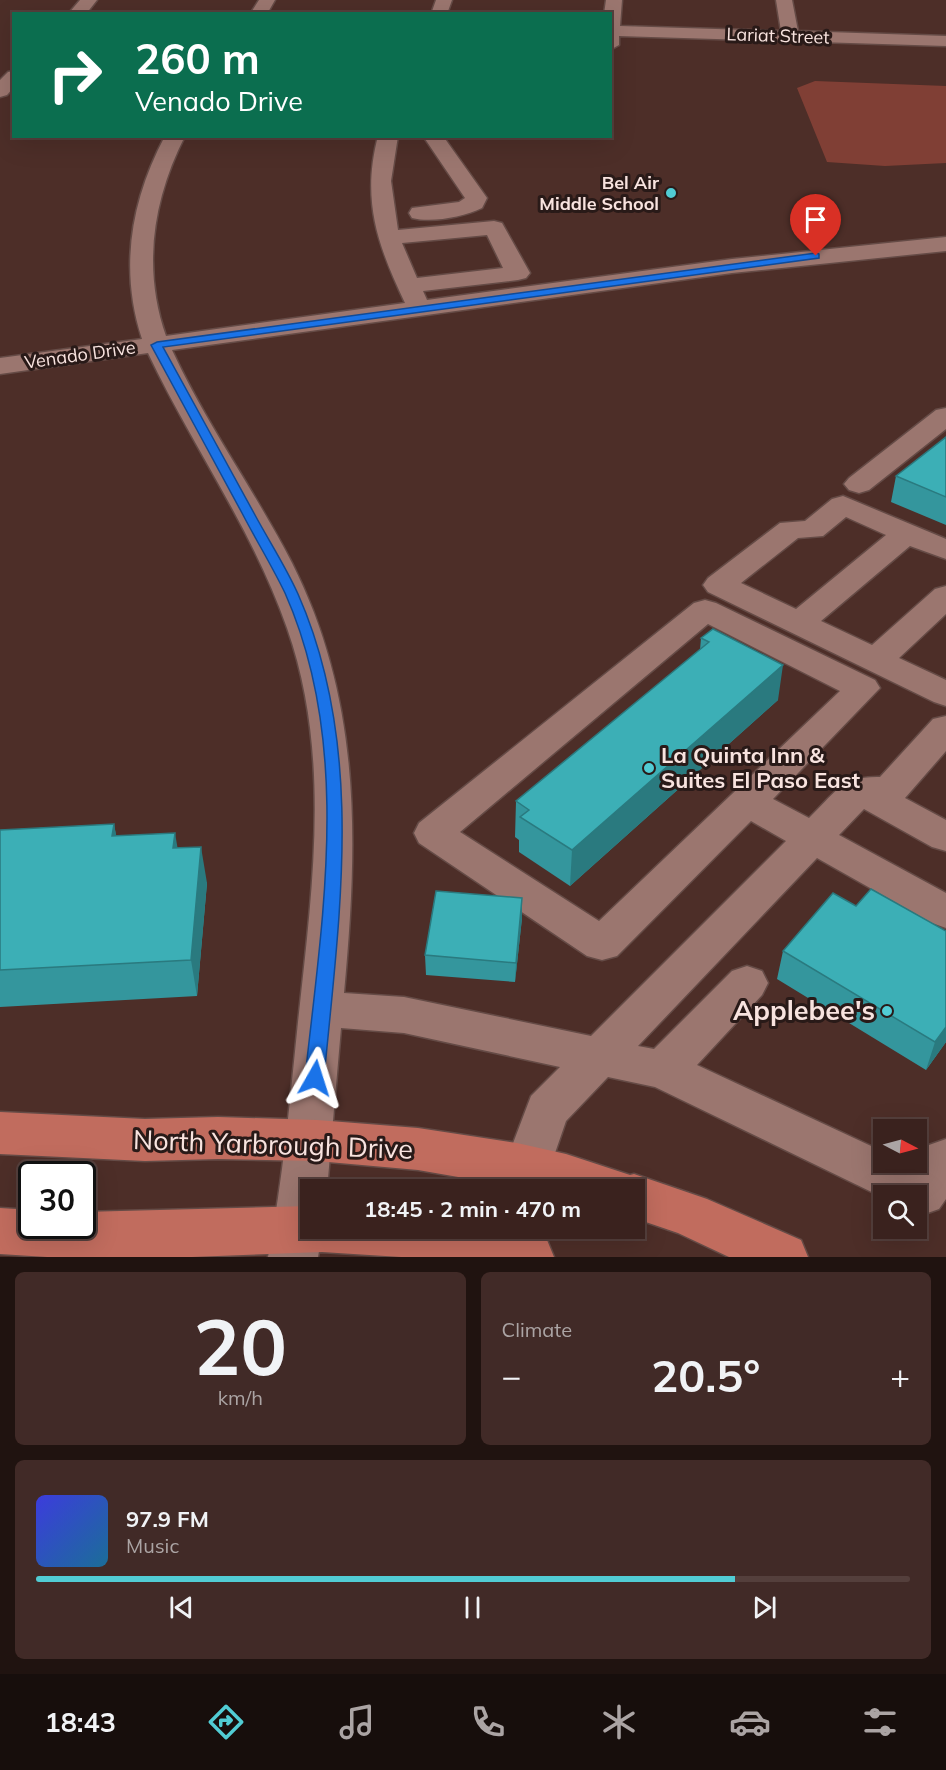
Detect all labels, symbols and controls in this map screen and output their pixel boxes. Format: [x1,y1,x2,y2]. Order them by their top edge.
street label: Lariat Street [726,22,830,49]
text: 260 m [135,32,260,85]
icon: right [36,36,114,114]
text: Venado Drive [135,84,303,118]
place label: Bel Air Middle School [539,171,660,215]
marker: Bel Air Middle School [664,186,678,200]
pin [790,194,841,256]
icon: arrive [799,203,832,236]
street label: Venado Drive [23,335,137,374]
place label: La Quinta Inn & Suites El Paso East [661,741,860,794]
marker: La Quinta Inn & Suites El Paso East [642,761,656,775]
place label: Applebee's [733,993,875,1027]
marker: Applebee's [880,1004,894,1018]
position arrow [283,1046,347,1110]
north arrow [873,1119,927,1173]
map controls [873,1119,927,1239]
street label: North Yarbrough Drive [133,1122,414,1166]
speed limit sign: 30 [18,1161,96,1239]
button: search [873,1185,927,1239]
text: 18:45 · 2 min · 470 m [364,1195,581,1223]
text: 20 [193,1297,287,1395]
text: Climate [502,1317,572,1342]
text: 20.5° [651,1347,760,1403]
text: − [502,1355,521,1396]
text: + [890,1355,910,1396]
text: km/h [218,1385,263,1410]
text: 97.9 FM [126,1505,209,1533]
text: Music [126,1533,179,1558]
icon: previous [165,1591,198,1624]
icon: pause [456,1591,489,1624]
icon: next [748,1591,781,1624]
icon: directions [205,1701,247,1743]
icon: music [336,1701,378,1743]
icon: phone [467,1701,509,1743]
icon: climate [598,1701,640,1743]
icon: car [729,1701,771,1743]
icon: filters [859,1701,901,1743]
text: 18:43 [44,1705,116,1739]

